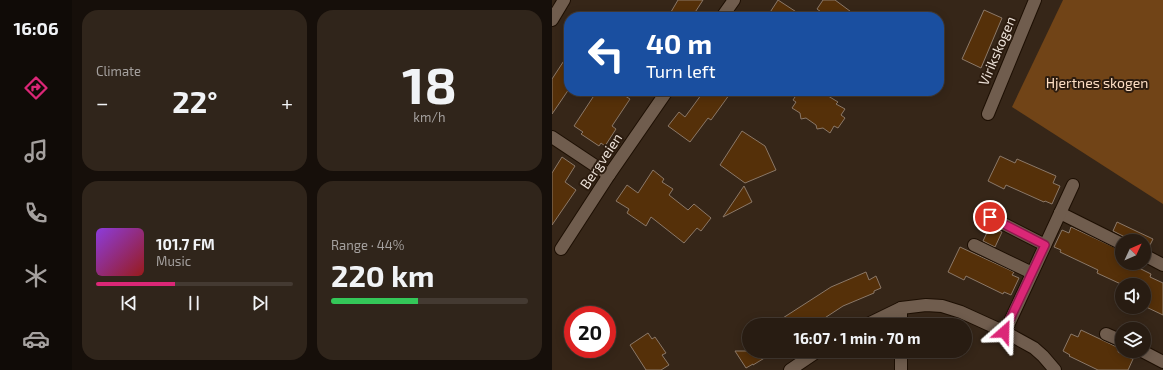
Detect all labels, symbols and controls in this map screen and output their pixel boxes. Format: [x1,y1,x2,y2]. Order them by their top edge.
street label: Virikskogen [974,14,1019,88]
text: 16:06 [14,17,59,39]
text: 40 m [646,26,712,60]
icon: left [580,28,632,80]
text: 18 [402,52,457,114]
text: Turn left [646,60,716,82]
text: Climate [96,63,141,79]
icon: directions [22,74,50,102]
park label: Hjertnes skogen [1046,74,1148,91]
text: 22° [172,83,217,119]
text: − [96,89,109,115]
text: + [281,89,293,115]
text: km/h [413,109,446,125]
street label: Bergveien [576,130,625,192]
icon: music [22,137,50,165]
icon: phone [22,199,50,227]
pin [973,200,1007,234]
icon: arrive [979,206,1001,228]
north arrow [1115,234,1151,270]
map controls [1115,234,1151,358]
text: 101.7 FM [156,235,215,253]
text: Range · 44% [331,237,404,253]
text: Music [156,253,191,269]
text: 220 km [331,257,434,293]
icon: climate [22,262,50,290]
button: sound [1115,278,1151,314]
icon: previous [118,292,140,314]
icon: pause [183,292,205,314]
icon: next [249,292,271,314]
speed limit sign: 20 [564,306,616,358]
position arrow [983,311,1025,353]
button: layers [1115,322,1151,358]
icon: car [22,325,50,353]
text: 16:07 · 1 min · 70 m [794,329,921,347]

